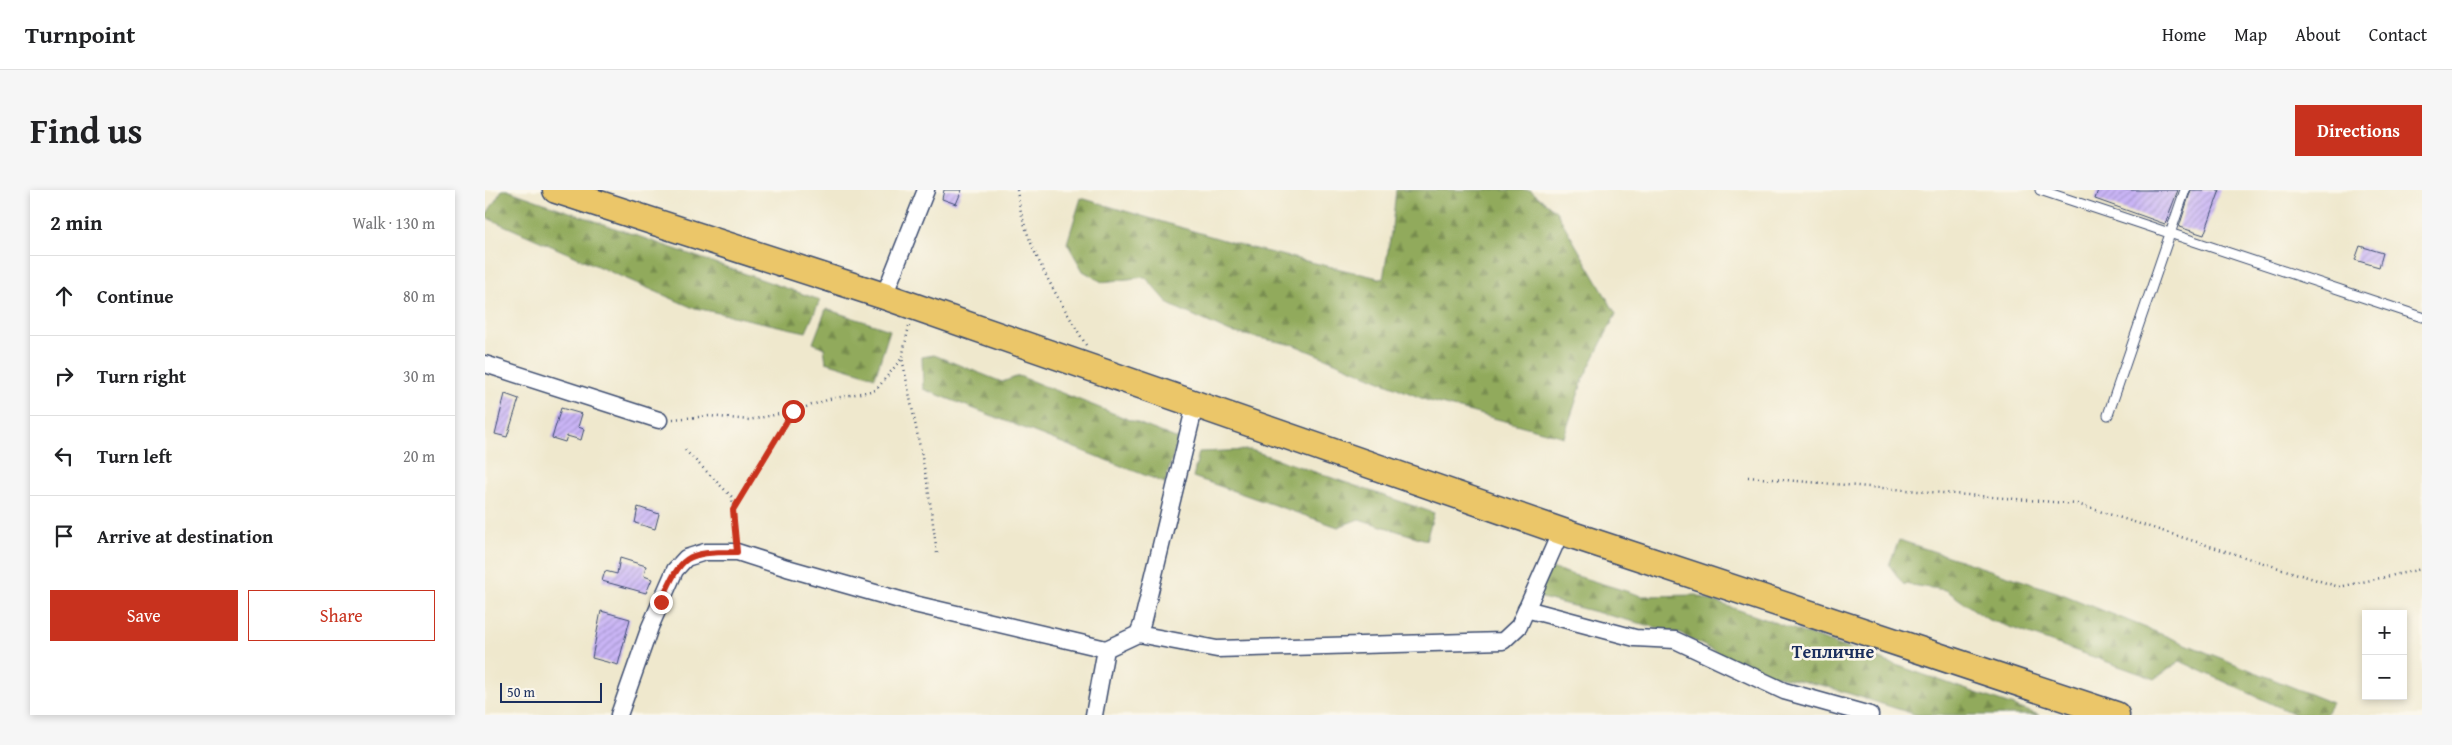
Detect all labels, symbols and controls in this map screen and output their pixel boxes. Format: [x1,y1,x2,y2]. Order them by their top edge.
text: Turnpoint [25,17,135,52]
text: Home [2162,21,2206,48]
text: Map [2234,21,2267,48]
text: About [2295,21,2341,48]
text: Contact [2369,21,2427,48]
text: Find us [30,105,143,156]
button: Directions [2295,105,2422,156]
text: 2 min [50,207,102,238]
text: Walk · 130 m [352,211,435,235]
icon: ahead [50,282,78,310]
text: Continue [97,282,174,310]
text: 80 m [403,284,435,308]
icon: right [50,362,78,390]
text: Turn right [97,362,186,390]
text: 30 m [403,364,435,388]
route start [782,400,805,423]
icon: left [50,442,78,470]
text: Turn left [97,442,172,470]
text: 20 m [403,444,435,468]
icon: arrive [50,522,78,550]
text: Arrive at destination [97,522,273,550]
button: Save [50,590,238,641]
button: Share [248,590,435,641]
route end [650,591,673,614]
map controls [2362,610,2407,700]
button: + [2362,610,2407,655]
district label: Тепличне [1792,638,1874,665]
button: − [2362,655,2407,700]
scale bar [500,680,603,703]
text: 50 m [507,682,535,702]

